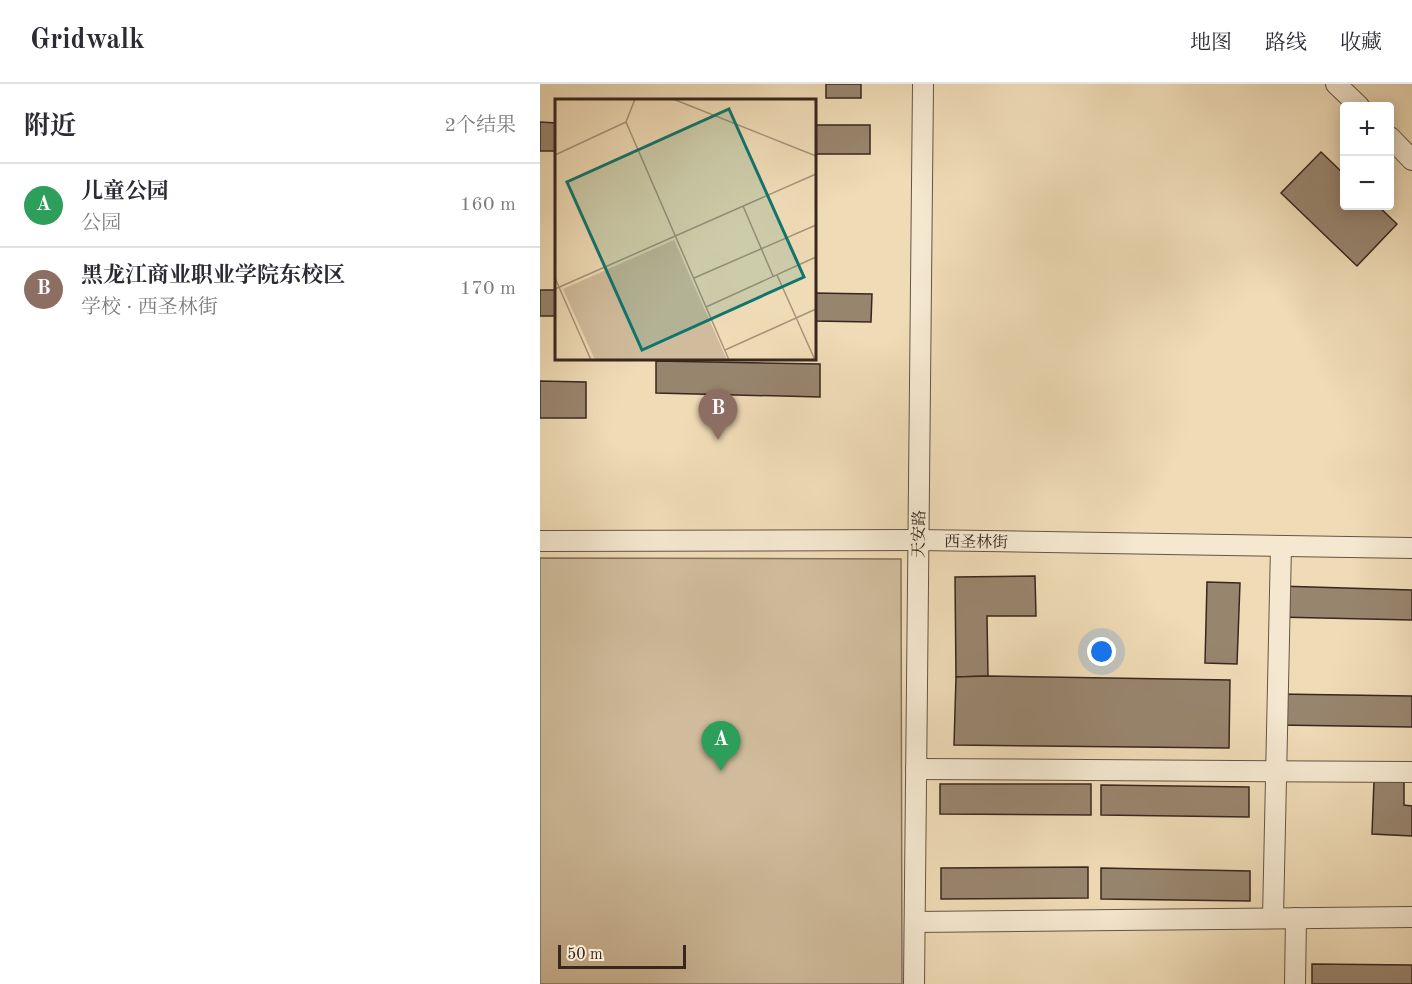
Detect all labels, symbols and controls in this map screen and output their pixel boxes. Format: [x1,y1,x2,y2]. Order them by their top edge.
text: Gridwalk [30,27,145,55]
text: 地图 [1190,33,1232,54]
text: 路线 [1265,33,1307,54]
text: 收藏 [1340,33,1382,54]
inset map [555,99,816,360]
map controls [1340,102,1394,210]
button: + [1340,102,1394,156]
text: 附近 [24,114,76,140]
text: 2个结果 [444,116,516,136]
button: − [1340,156,1394,210]
text: 儿童公园 [81,181,169,203]
text: A [36,195,51,215]
text: 160 m [460,195,516,215]
text: 公园 [81,214,121,234]
text: 黑龙江商业职业学院东校区 [81,265,345,287]
text: B [36,279,51,299]
text: 170 m [460,279,516,299]
text: 学校 · 西圣林街 [81,298,218,318]
pin: B [698,390,738,440]
street label: 天安路 [910,510,928,558]
street label: 西圣林街 [944,532,1008,552]
your location [1087,637,1116,666]
pin: A [702,722,741,771]
scale bar [558,942,686,970]
text: 50 m [567,947,603,963]

